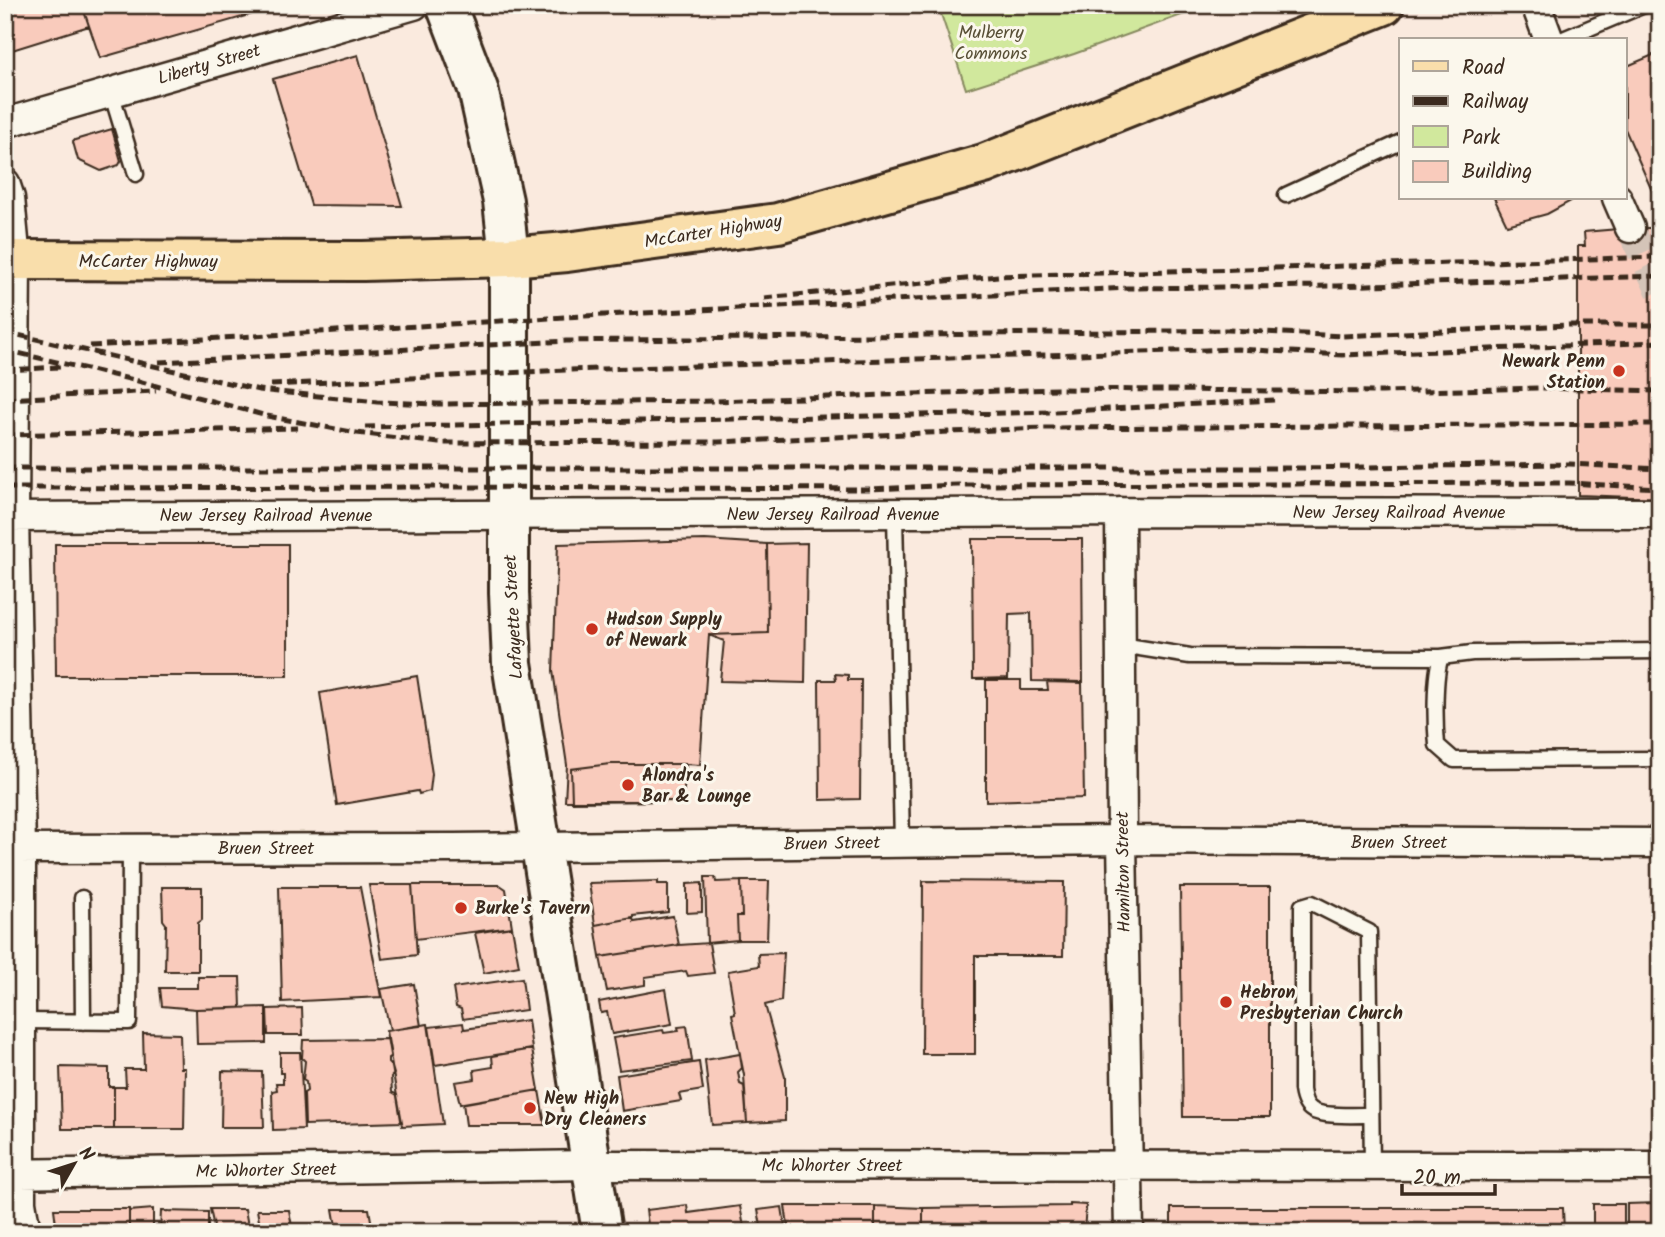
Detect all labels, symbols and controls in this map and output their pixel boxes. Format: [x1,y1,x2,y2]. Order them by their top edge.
park label: Mulberry Commons [954,19,1028,69]
street label: Liberty Street [155,37,265,94]
legend [1399,38,1626,200]
text: Road [1462,52,1505,85]
text: Railway [1462,86,1528,119]
text: Park [1462,122,1500,155]
text: Building [1462,156,1532,189]
street label: McCarter Highway [642,207,785,258]
street label: McCarter Highway [78,248,218,277]
place label: Newark Penn Station [1502,348,1605,398]
marker: Newark Penn Station [1611,363,1627,379]
street label: New Jersey Railroad Avenue [1293,499,1505,528]
street label: New Jersey Railroad Avenue [727,501,939,530]
street label: New Jersey Railroad Avenue [160,502,372,531]
street label: Lafayette Street [497,553,532,680]
place label: Hudson Supply of Newark [606,606,723,656]
marker: Hudson Supply of Newark [584,621,600,637]
place label: Alondra's Bar & Lounge [642,762,751,812]
marker: Alondra's Bar & Lounge [620,777,636,793]
street label: Hamilton Street [1109,810,1140,933]
street label: Bruen Street [783,829,882,860]
street label: Bruen Street [1351,829,1448,858]
street label: Bruen Street [218,835,315,864]
place label: Burke's Tavern [475,895,590,924]
marker: Burke's Tavern [453,900,469,916]
place label: Hebron Presbyterian Church [1240,979,1403,1029]
marker: Hebron Presbyterian Church [1218,994,1234,1010]
place label: New High Dry Cleaners [544,1085,647,1135]
marker: New High Dry Cleaners [522,1100,538,1116]
north arrow [38,1128,108,1198]
text: N [70,1140,101,1169]
street label: Mc Whorter Street [761,1152,904,1181]
scale bar [1402,1153,1495,1197]
street label: Mc Whorter Street [195,1156,338,1187]
text: 20 m [1413,1162,1461,1195]

